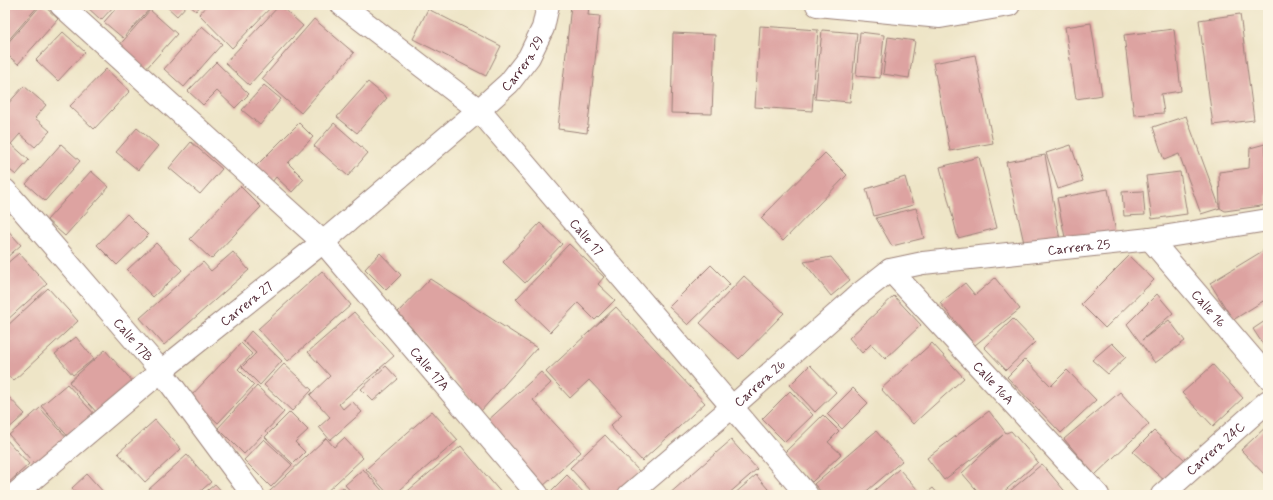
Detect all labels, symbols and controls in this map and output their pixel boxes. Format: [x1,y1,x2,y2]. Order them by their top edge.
street label: Carrera 29 [498,33,548,96]
street label: Calle 17 [565,215,607,260]
street label: Carrera 25 [1047,236,1111,260]
street label: Carrera 27 [217,278,277,331]
street label: Calle 16 [1187,287,1229,332]
street label: Calle 17B [109,315,156,365]
street label: Calle 17A [406,344,453,395]
street label: Carrera 26 [731,356,790,411]
street label: Calle 16A [969,358,1017,409]
street label: Carrera 24C [1183,418,1249,480]

